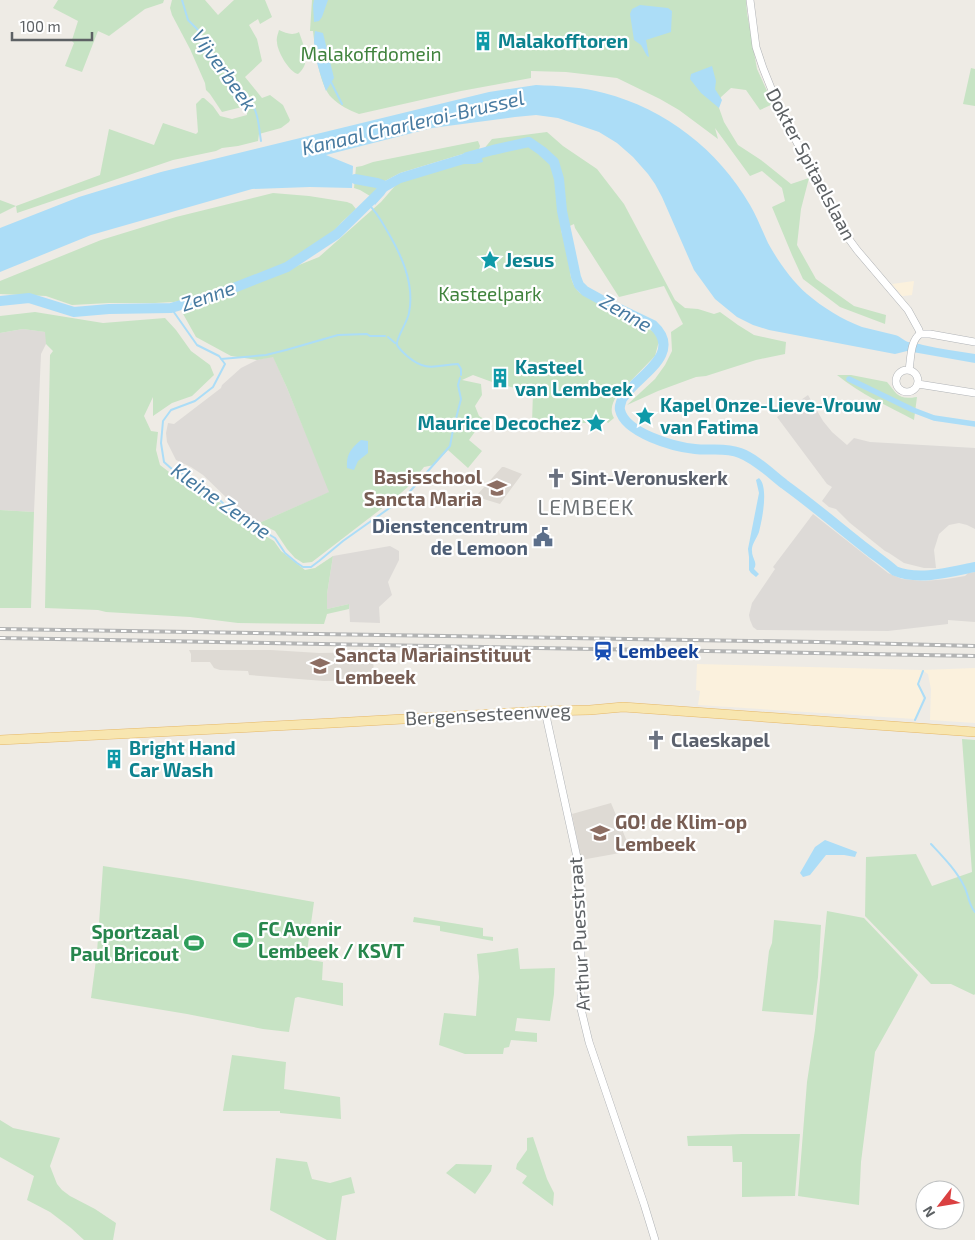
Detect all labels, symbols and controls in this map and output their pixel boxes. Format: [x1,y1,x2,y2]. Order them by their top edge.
scale bar [12,10,92,42]
text: 100 m [20,17,61,35]
water label: Vijverbeek [187,24,262,115]
place label: Malakofftoren [498,29,628,52]
building icon: Malakofftoren [472,30,494,52]
park label: Malakoffdomein [301,42,442,65]
street label: Dokter Spitaelslaan [762,84,861,244]
water label: Kanaal Charleroi-Brussel [299,85,526,159]
place label: Jesus [505,248,554,271]
place icon: Jesus [479,249,501,271]
water label: Zenne [177,275,238,315]
park label: Kasteelpark [438,282,542,305]
water label: Zenne [596,288,657,337]
place label: Kasteel van Lembeek [515,355,633,400]
building icon: Kasteel van Lembeek [489,367,511,389]
place label: Kapel Onze-Lieve-Vrouw van Fatima [660,393,881,438]
place icon: Kapel Onze-Lieve-Vrouw van Fatima [634,405,656,427]
place label: Maurice Decochez [418,411,581,434]
place icon: Maurice Decochez [585,412,607,434]
water label: Kleine Zenne [167,457,276,543]
place label: Basisschool Sancta Maria [364,465,483,510]
place label: Sint-Veronuskerk [571,466,728,489]
church icon: Sint-Veronuskerk [545,467,567,489]
school or university icon: Basisschool Sancta Maria [486,477,508,499]
district label: LEMBEEK [538,494,634,519]
place label: Dienstencentrum de Lemoon [372,514,528,559]
public building icon: Dienstencentrum de Lemoon [532,526,554,548]
place label: Lembeek [618,639,699,662]
station icon: Lembeek [592,640,614,662]
place label: Sancta Mariainstituut Lembeek [335,643,531,688]
school or university icon: Sancta Mariainstituut Lembeek [309,655,331,677]
street label: Bergensesteenweg [405,698,572,729]
place label: Claeskapel [671,728,771,751]
church icon: Claeskapel [645,729,667,751]
place label: Bright Hand Car Wash [129,736,236,781]
building icon: Bright Hand Car Wash [103,748,125,770]
place label: GO! de Klim-op Lembeek [615,810,747,855]
school or university icon: GO! de Klim-op Lembeek [589,822,611,844]
street label: Arthur Puesstraat [563,856,594,1012]
place label: FC Avenir Lembeek / KSVT [258,917,405,962]
place label: Sportzaal Paul Bricout [70,920,180,965]
sports icon: FC Avenir Lembeek / KSVT [232,929,254,951]
sports icon: Sportzaal Paul Bricout [183,932,205,954]
north arrow [915,1180,965,1230]
text: N [919,1203,938,1221]

